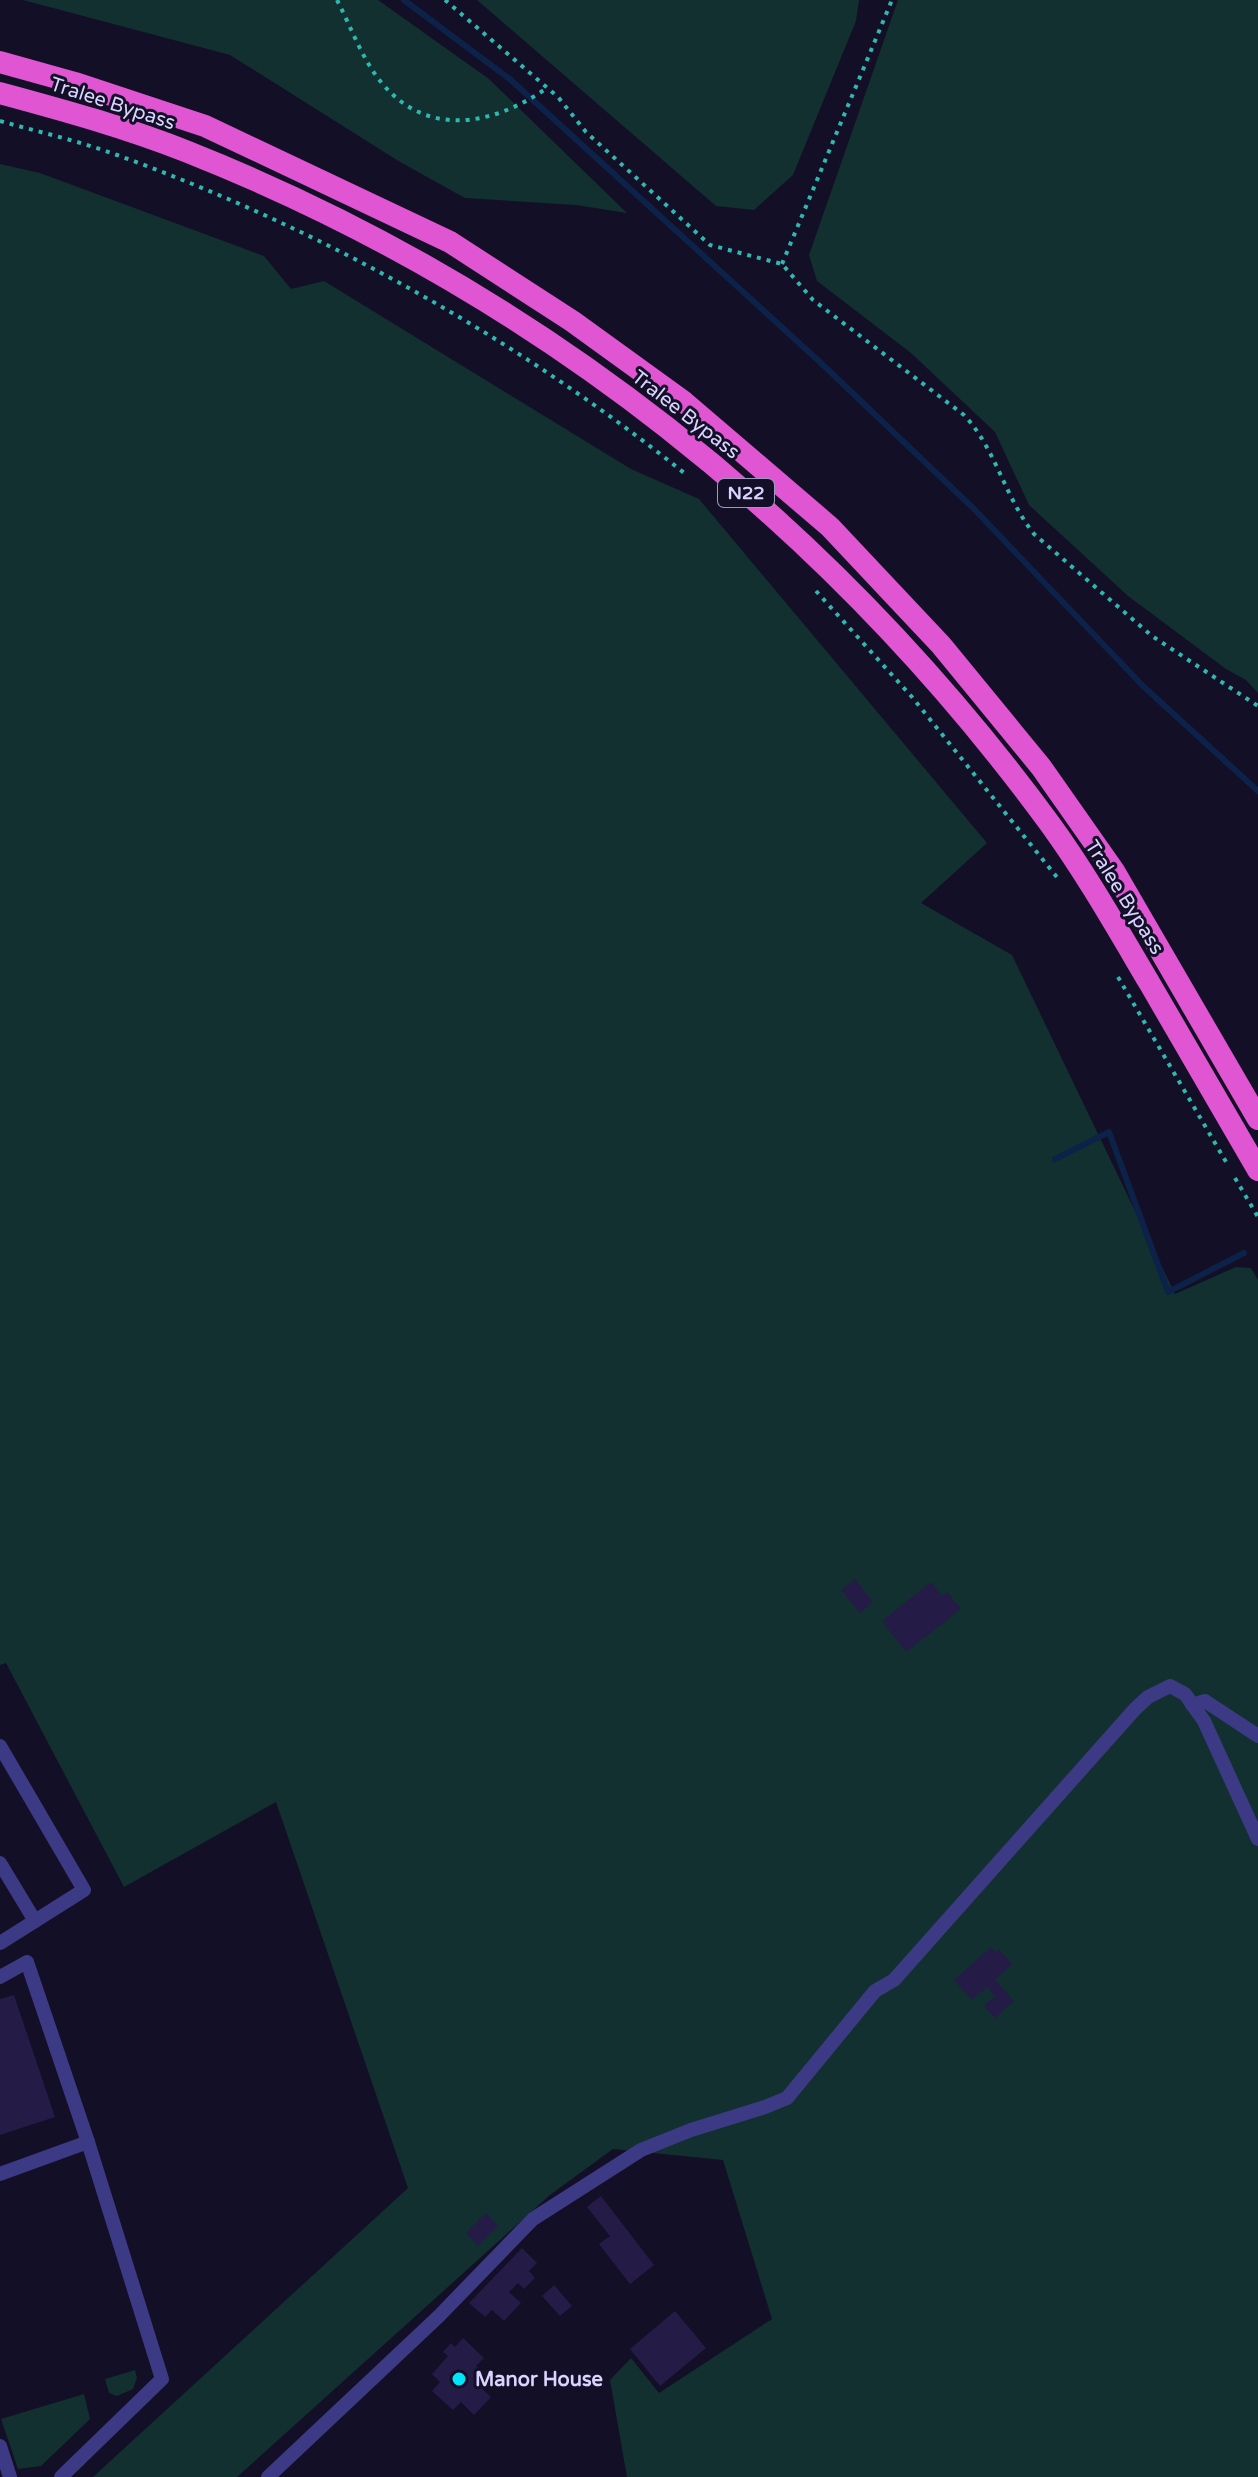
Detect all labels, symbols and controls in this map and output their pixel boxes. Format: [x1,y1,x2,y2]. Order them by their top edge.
street label: Tralee Bypass [47,72,178,135]
street label: Tralee Bypass [627,365,744,464]
road number: N22 [718,479,774,507]
street label: Tralee Bypass [1080,836,1169,959]
place label: Manor House [475,2368,603,2392]
marker: Manor House [450,2370,468,2388]

